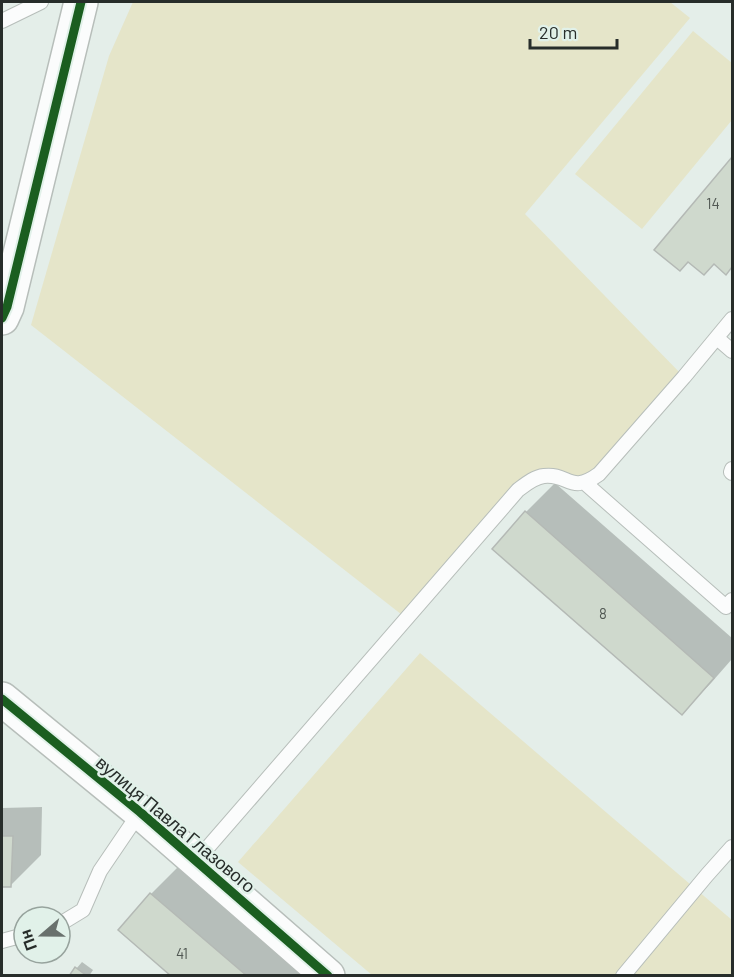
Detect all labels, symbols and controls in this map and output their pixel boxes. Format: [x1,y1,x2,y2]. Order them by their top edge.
scale bar [530,12,617,50]
text: 20 m [539,21,577,43]
house number: 14 [706,194,720,212]
house number: 8 [599,604,607,622]
street label: вулиця Павла Глазового [92,751,260,897]
north arrow [12,905,72,965]
text: Пн [15,927,40,953]
house number: 41 [176,944,188,962]

